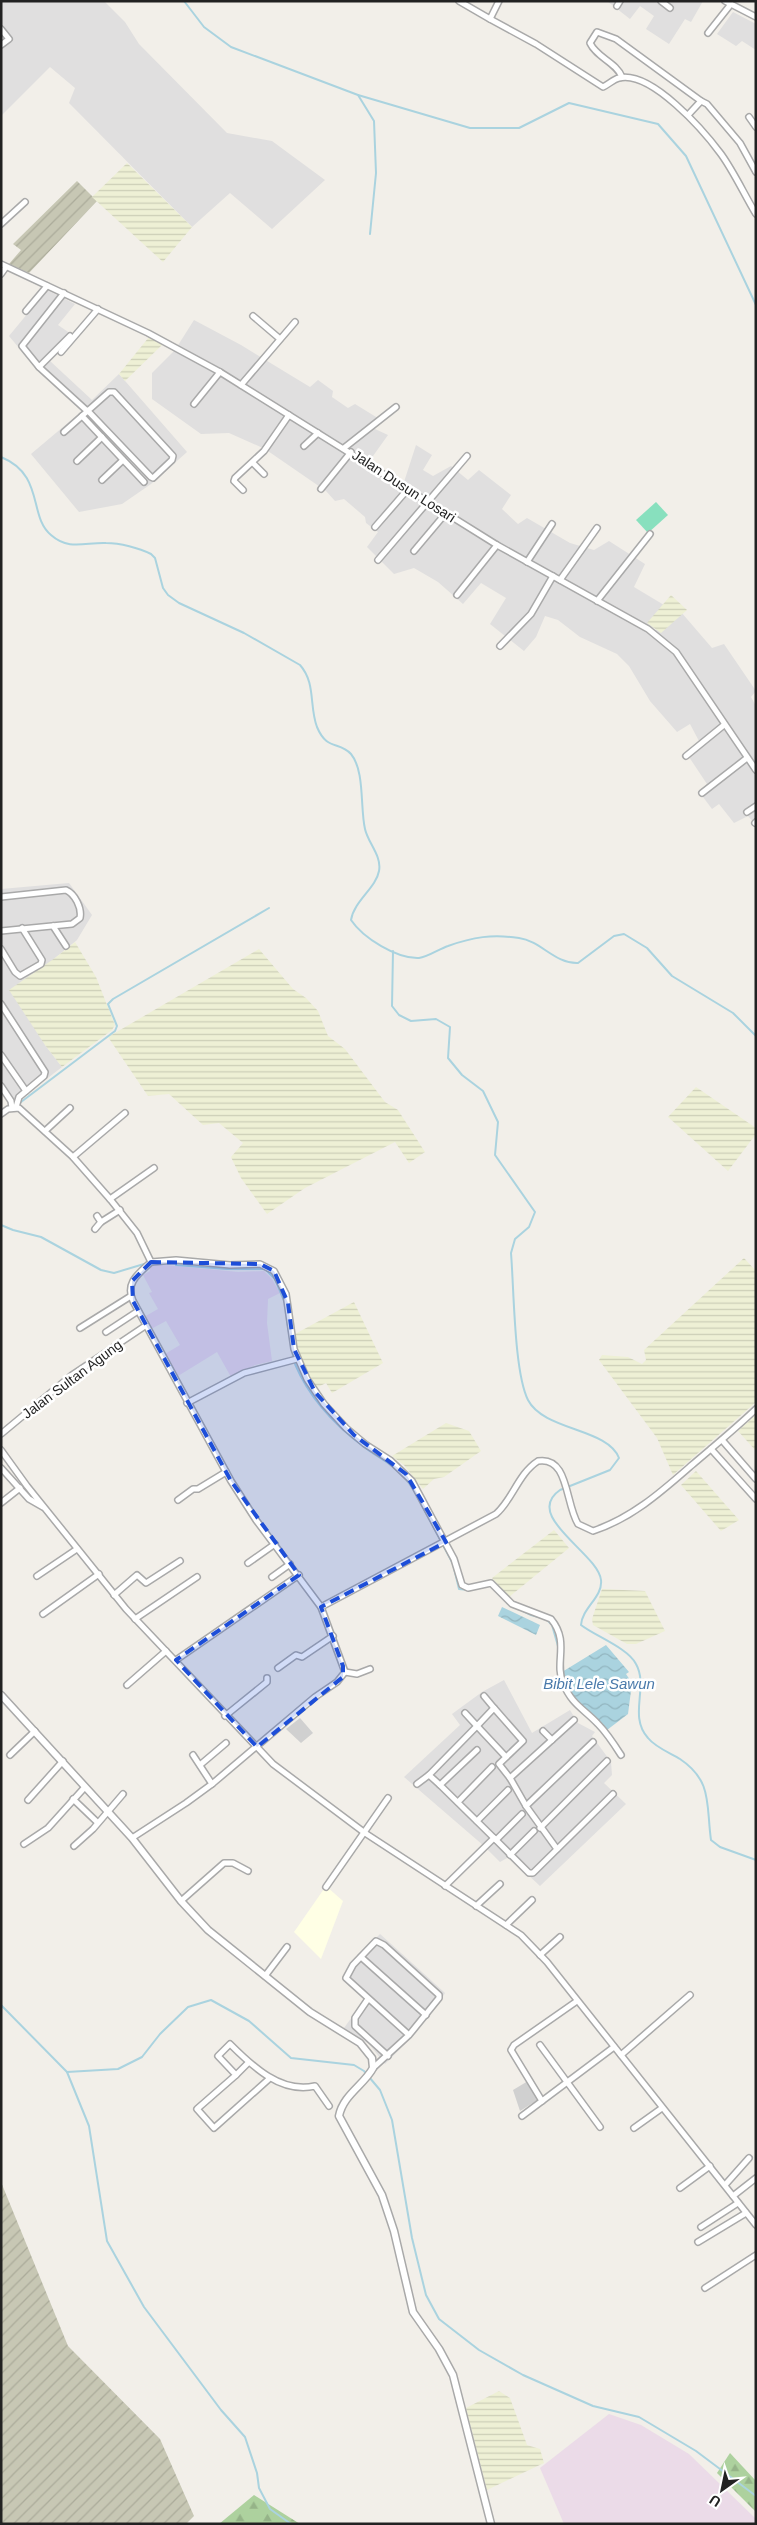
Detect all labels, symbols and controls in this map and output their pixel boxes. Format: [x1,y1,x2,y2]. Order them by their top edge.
street label: Jalan Dusun Losari [349,447,459,525]
street label: Jalan Sultan Agung [19,1336,125,1422]
water label: Bibit Lele Sawun [543,1675,655,1692]
north arrow [697,2465,747,2515]
text: U [706,2491,724,2510]

